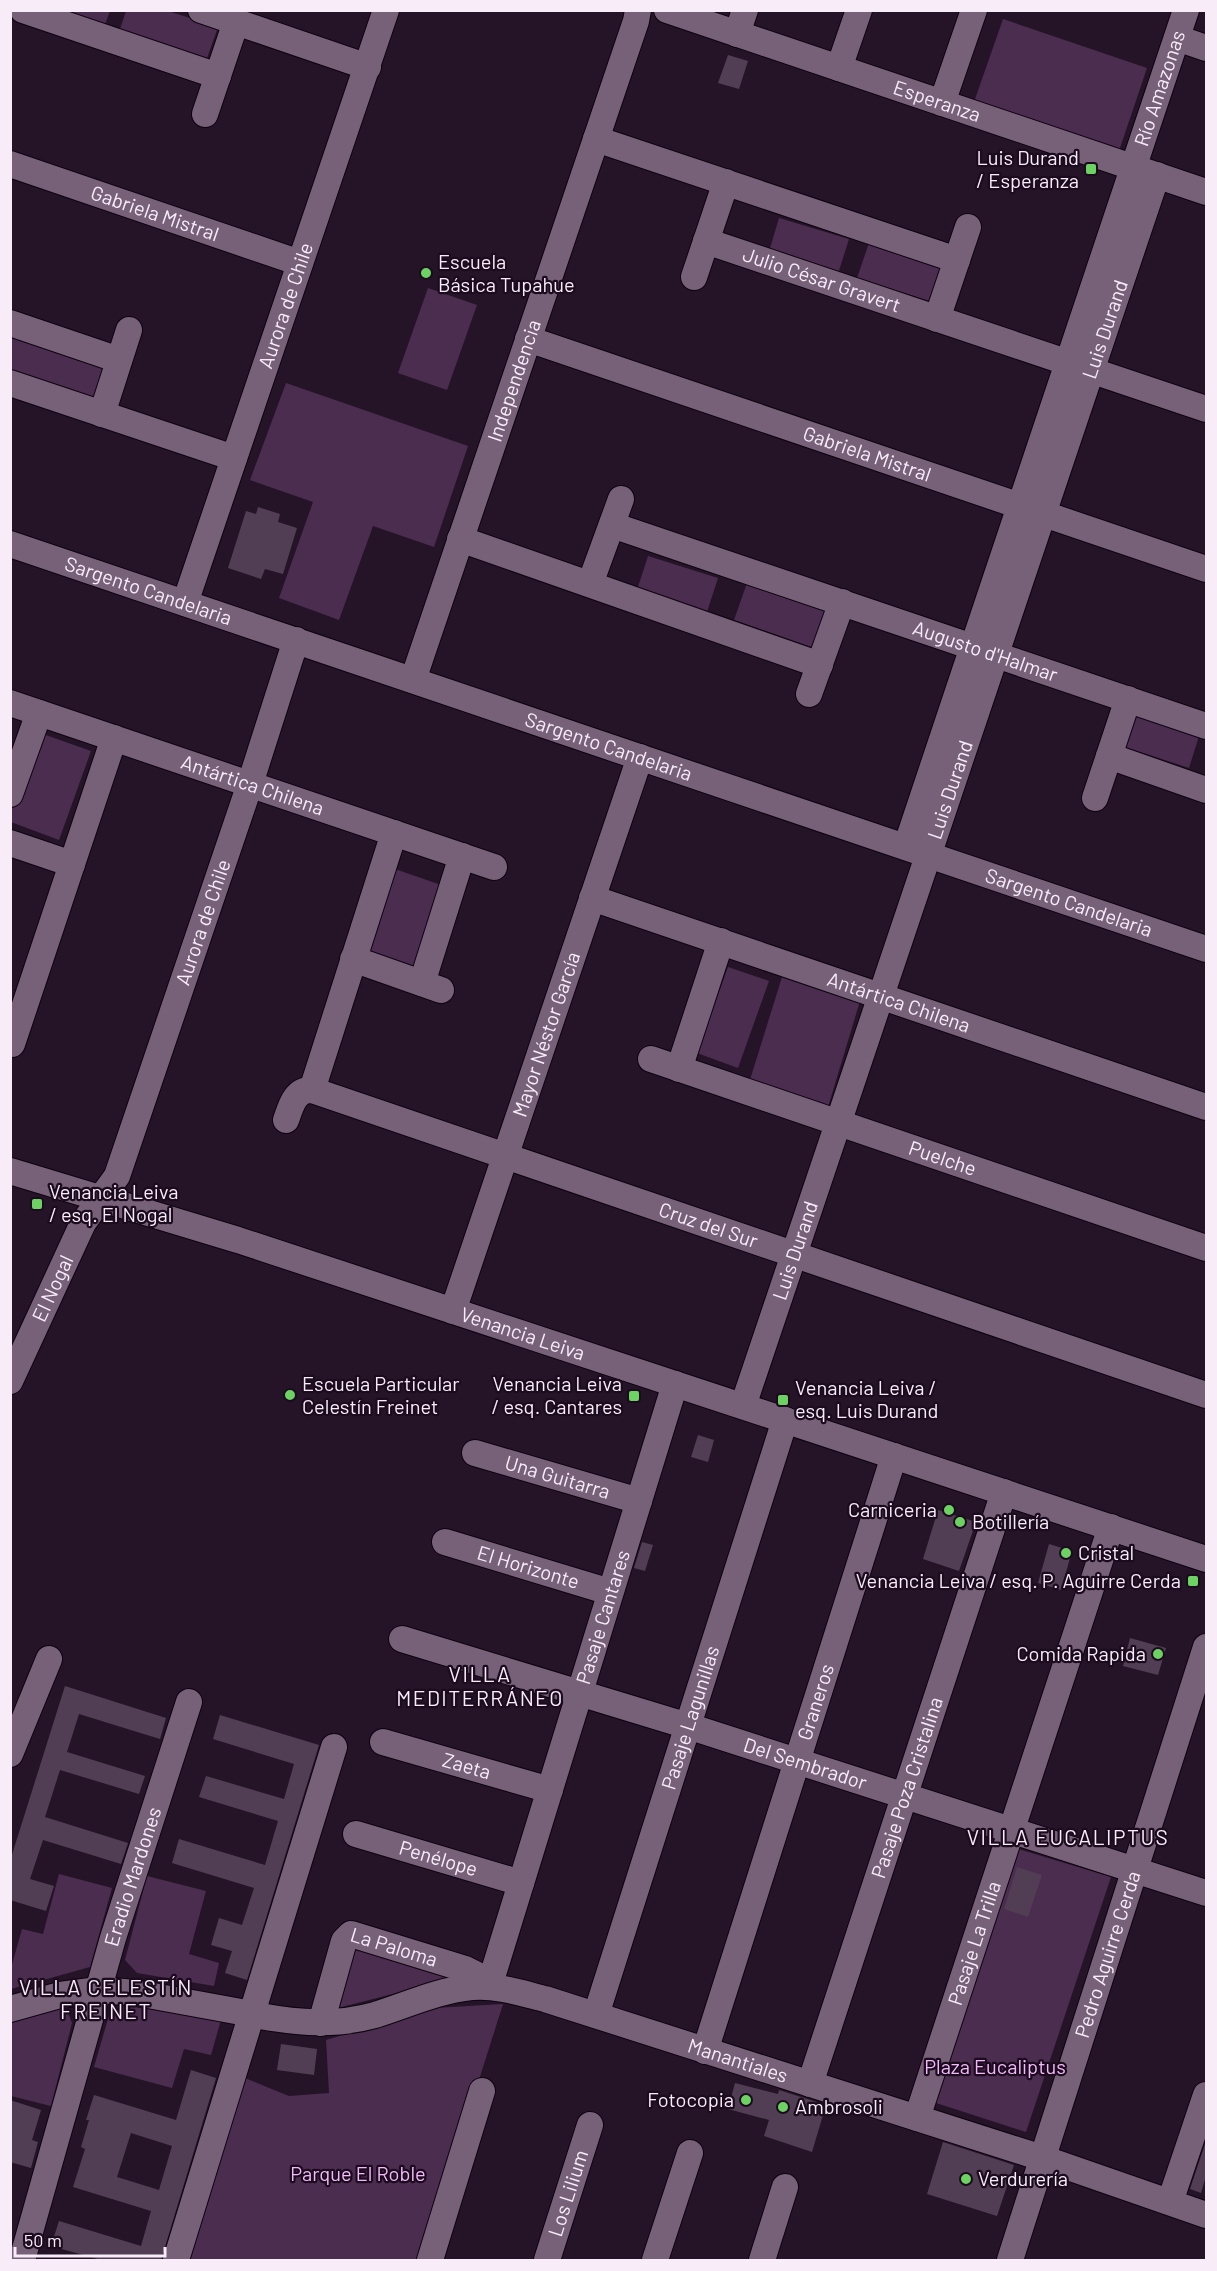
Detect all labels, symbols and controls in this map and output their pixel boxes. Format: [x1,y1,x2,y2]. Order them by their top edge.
street label: Río Amazonas [1128,27,1189,149]
street label: Esperanza [891,74,984,126]
place label: Luis Durand / Esperanza [976,145,1079,192]
marker: Luis Durand / Esperanza [1084,162,1098,176]
street label: Gabriela Mistral [88,180,222,245]
street label: Aurora de Chile [252,239,317,371]
street label: Julio César Gravert [740,241,904,317]
place label: Escuela Básica Tupahue [438,249,575,296]
marker: Escuela Básica Tupahue [419,266,433,280]
street label: Luis Durand [1076,276,1132,381]
street label: Independencia [482,316,545,445]
street label: Gabriela Mistral [800,420,934,486]
street label: Sargento Candelaria [62,550,235,629]
street label: Augusto d'Halmar [910,615,1061,686]
street label: Sargento Candelaria [522,706,696,785]
street label: Luis Durand [922,737,977,842]
street label: Antártica Chilena [178,749,327,820]
street label: Aurora de Chile [170,856,235,988]
street label: Sargento Candelaria [983,862,1156,941]
street label: Mayor Néstor García [506,948,584,1120]
street label: Antártica Chilena [824,966,974,1037]
street label: Puelche [906,1135,980,1180]
place label: Venancia Leiva / esq. El Nogal [49,1179,178,1226]
street label: Cruz del Sur [656,1196,761,1252]
marker: Venancia Leiva / esq. El Nogal [30,1197,44,1211]
street label: Luis Durand [767,1198,822,1303]
street label: El Nogal [26,1251,78,1325]
street label: Venancia Leiva [458,1301,588,1365]
place label: Escuela Particular Celestín Freinet [302,1371,459,1418]
place label: Venancia Leiva / esq. Cantares [492,1371,622,1418]
place label: Venancia Leiva / esq. Luis Durand [795,1375,938,1422]
marker: Escuela Particular Celestín Freinet [283,1388,297,1402]
marker: Venancia Leiva / esq. Cantares [627,1389,641,1403]
marker: Venancia Leiva / esq. Luis Durand [776,1393,790,1407]
street label: Una Guitarra [502,1449,613,1503]
place label: Carniceria [848,1497,937,1521]
marker: Carniceria [942,1503,956,1517]
place label: Botillería [972,1509,1049,1533]
marker: Botillería [953,1515,967,1529]
street label: El Horizonte [475,1540,582,1593]
place label: Cristal [1078,1540,1134,1564]
marker: Cristal [1059,1546,1073,1560]
street label: Pasaje Cantares [570,1547,634,1687]
place label: Venancia Leiva / esq. P. Aguirre Cerda [856,1568,1181,1592]
marker: Venancia Leiva / esq. P. Aguirre Cerda [1186,1574,1200,1588]
place label: Comida Rapida [1016,1641,1146,1665]
street label: Pasaje Lagunillas [655,1642,724,1792]
marker: Comida Rapida [1151,1647,1165,1661]
district label: VILLA MEDITERRÁNEO [396,1661,564,1710]
street label: Graneros [791,1661,838,1743]
street label: Pasaje Poza Cristalina [865,1693,947,1881]
street label: Del Sembrador [741,1732,870,1794]
street label: Zaeta [440,1747,494,1783]
street label: Eradio Mardones [98,1804,165,1949]
district label: VILLA EUCALIPTUS [967,1824,1169,1849]
street label: Penélope [397,1835,481,1880]
street label: Pedro Aguirre Cerda [1069,1868,1145,2040]
street label: Pasaje La Trilla [942,1878,1005,2008]
street label: La Paloma [348,1922,441,1971]
district label: VILLA CELESTÍN FREINET [19,1974,193,2023]
street label: Manantiales [685,2032,791,2087]
park label: Plaza Eucaliptus [924,2054,1066,2078]
place label: Fotocopia [647,2087,734,2111]
marker: Fotocopia [739,2093,753,2107]
place label: Ambrosoli [795,2094,883,2118]
marker: Ambrosoli [776,2100,790,2114]
street label: Los Lilium [542,2147,592,2239]
park label: Parque El Roble [290,2161,426,2185]
place label: Verdurería [978,2166,1068,2190]
marker: Verdurería [959,2172,973,2186]
scale bar [15,2220,165,2258]
text: 50 m [24,2229,62,2251]

